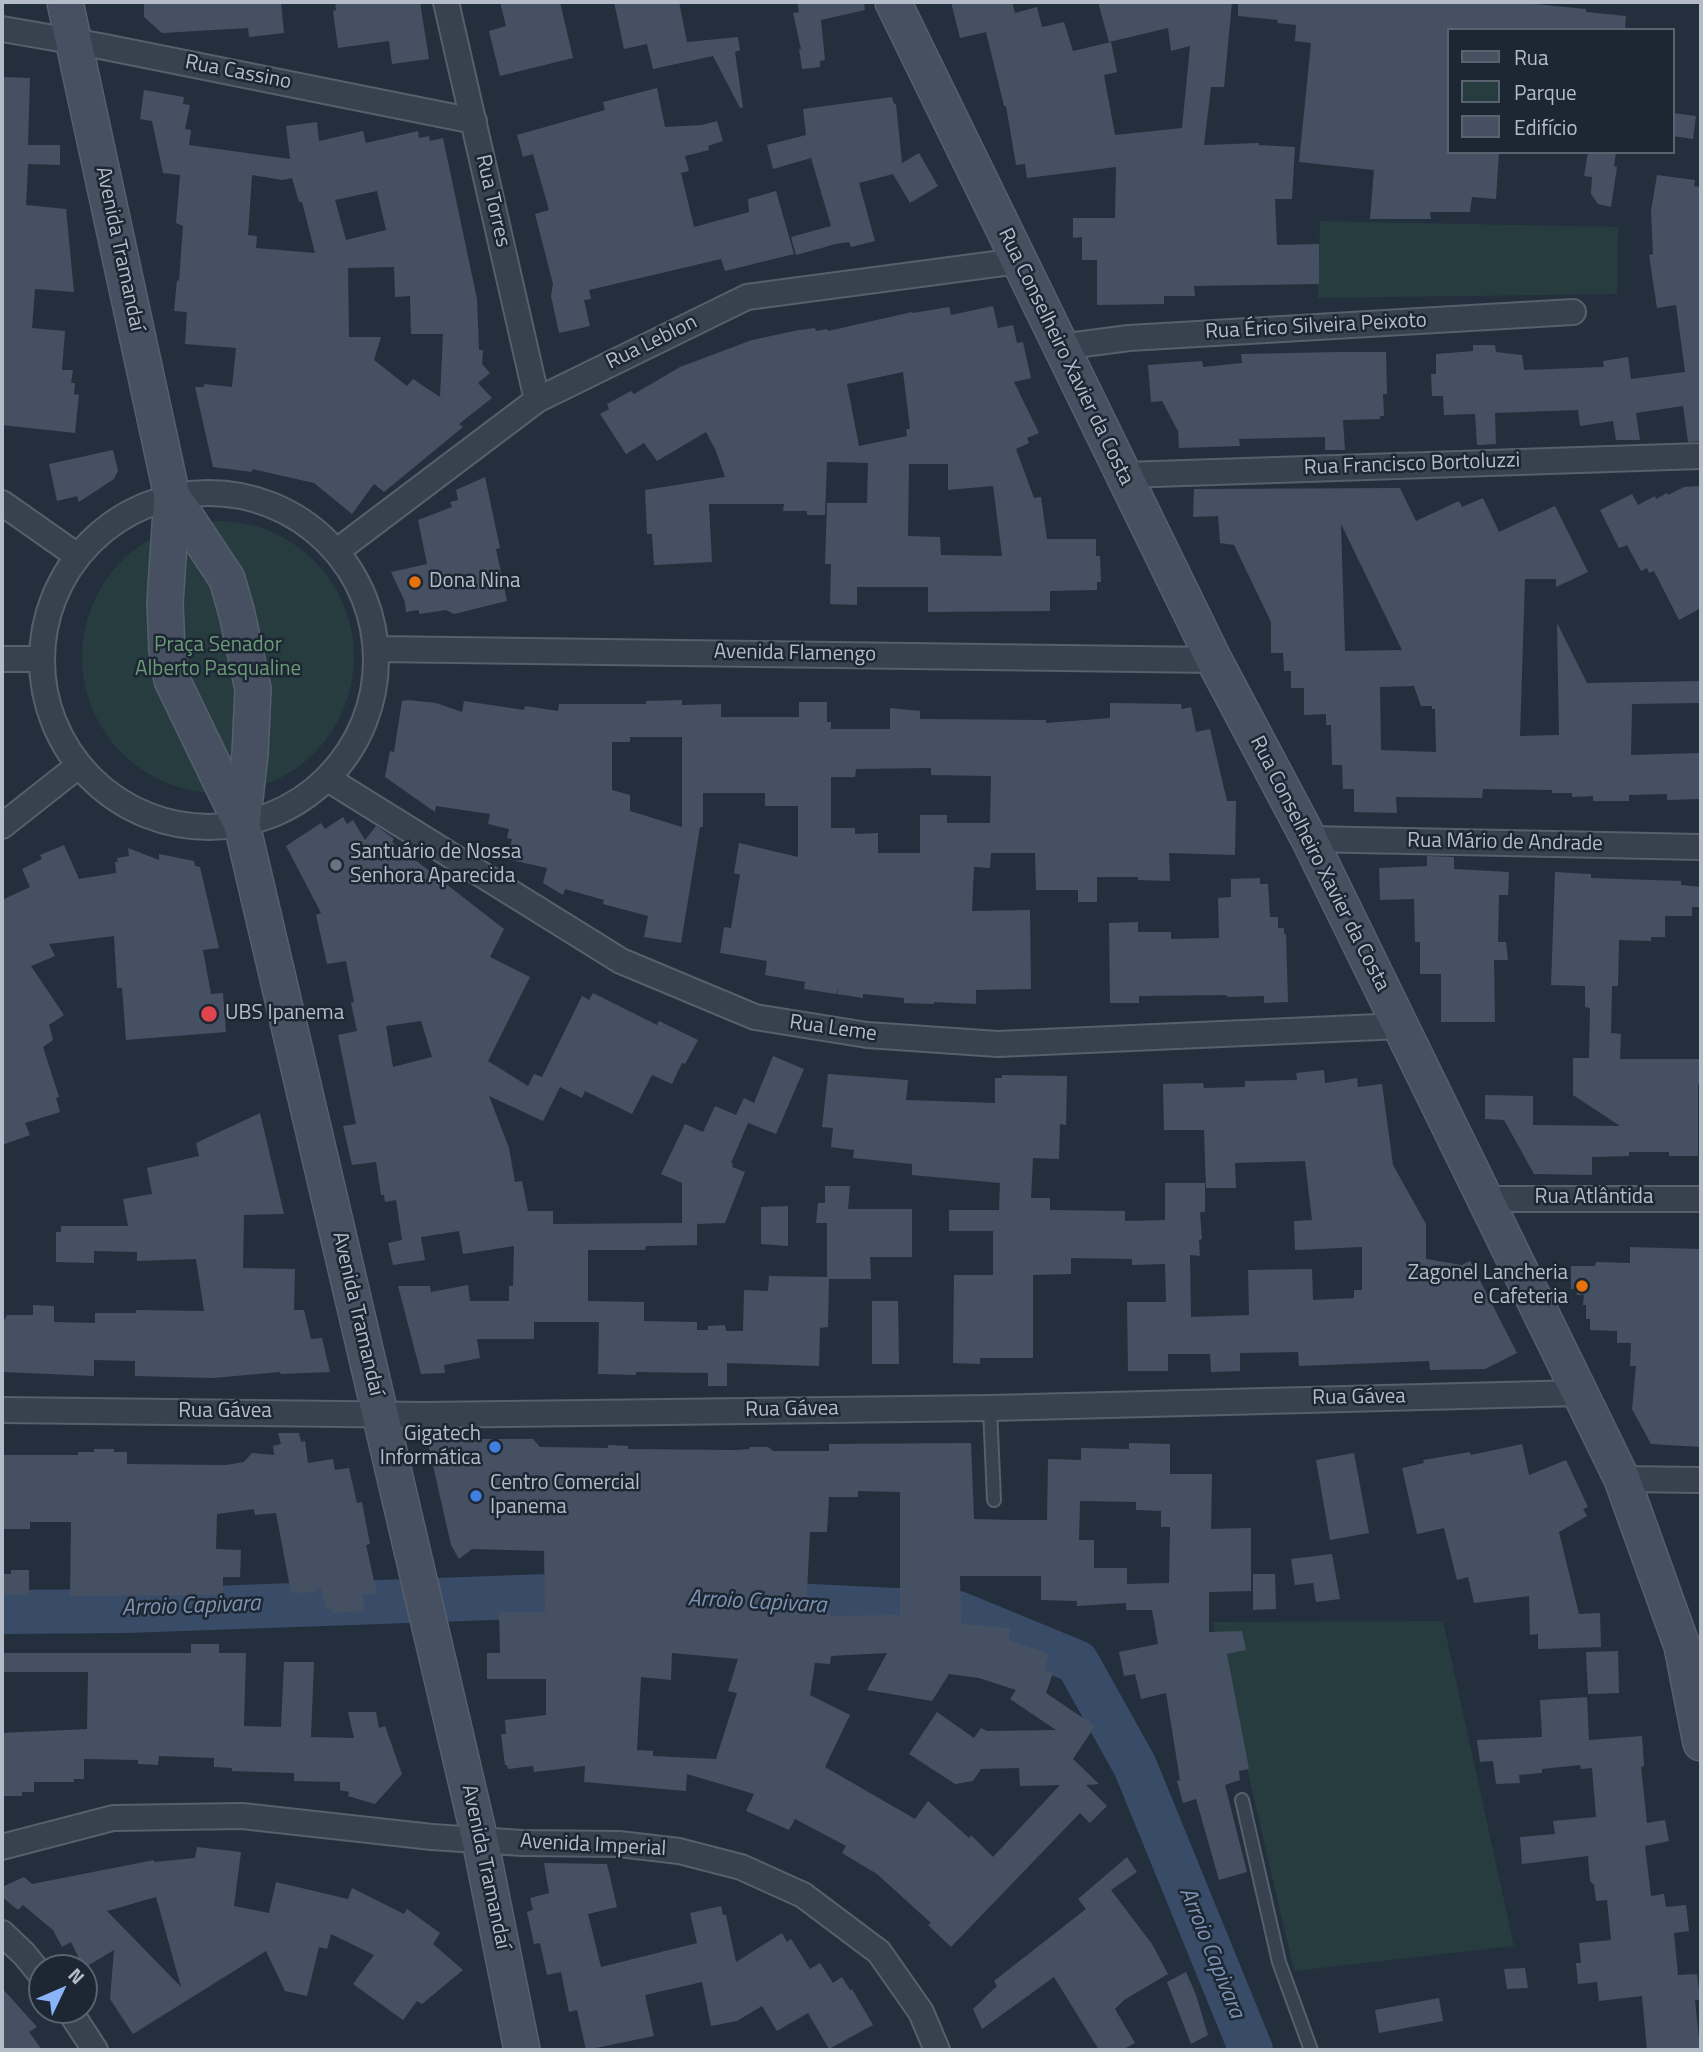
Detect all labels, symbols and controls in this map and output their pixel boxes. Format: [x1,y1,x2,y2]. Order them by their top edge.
legend [1448,28,1675,154]
text: Rua [1514,41,1549,73]
street label: Rua Cassino [183,50,293,96]
text: Parque [1514,76,1577,108]
text: Edifício [1514,111,1578,143]
street label: Rua Torres [469,152,515,250]
street label: Avenida Tramandaí [89,165,149,333]
street label: Rua Conselheiro Xavier da Costa [992,224,1138,490]
street label: Rua Érico Silveira Peixoto [1204,309,1428,345]
street label: Rua Leblon [602,310,702,376]
street label: Rua Francisco Bortoluzzi [1303,449,1521,481]
place label: Dona Nina [429,569,521,595]
marker: Dona Nina [407,574,423,590]
park label: Praça Senador Alberto Pasqualine [135,633,301,683]
street label: Avenida Flamengo [714,640,876,668]
street label: Rua Conselheiro Xavier da Costa [1244,732,1394,996]
street label: Rua Mário de Andrade [1407,829,1603,857]
place label: Santuário de Nossa Senhora Aparecida [350,840,521,890]
marker: Santuário de Nossa Senhora Aparecida [328,857,344,873]
place label: UBS Ipanema [225,1001,344,1027]
marker: UBS Ipanema [199,1004,219,1024]
street label: Rua Leme [788,1010,878,1048]
street label: Rua Atlântida [1535,1185,1653,1211]
street label: Avenida Tramandaí [326,1230,388,1398]
place label: Zagonel Lancheria e Cafeteria [1408,1261,1568,1311]
marker: Zagonel Lancheria e Cafeteria [1574,1278,1590,1294]
street label: Rua Gávea [1312,1385,1406,1411]
street label: Rua Gávea [745,1397,839,1423]
street label: Rua Gávea [178,1399,272,1425]
place label: Gigatech Informática [380,1422,481,1472]
marker: Gigatech Informática [487,1439,503,1455]
place label: Centro Comercial Ipanema [490,1471,640,1521]
marker: Centro Comercial Ipanema [468,1488,484,1504]
water label: Arroio Capivara [687,1586,827,1620]
water label: Arroio Capivara [121,1591,261,1623]
street label: Avenida Tramandaí [455,1783,515,1951]
street label: Avenida Imperial [519,1830,667,1862]
water label: Arroio Capivara [1172,1884,1250,2022]
north arrow [28,1954,98,2024]
text: N [62,1961,92,1990]

